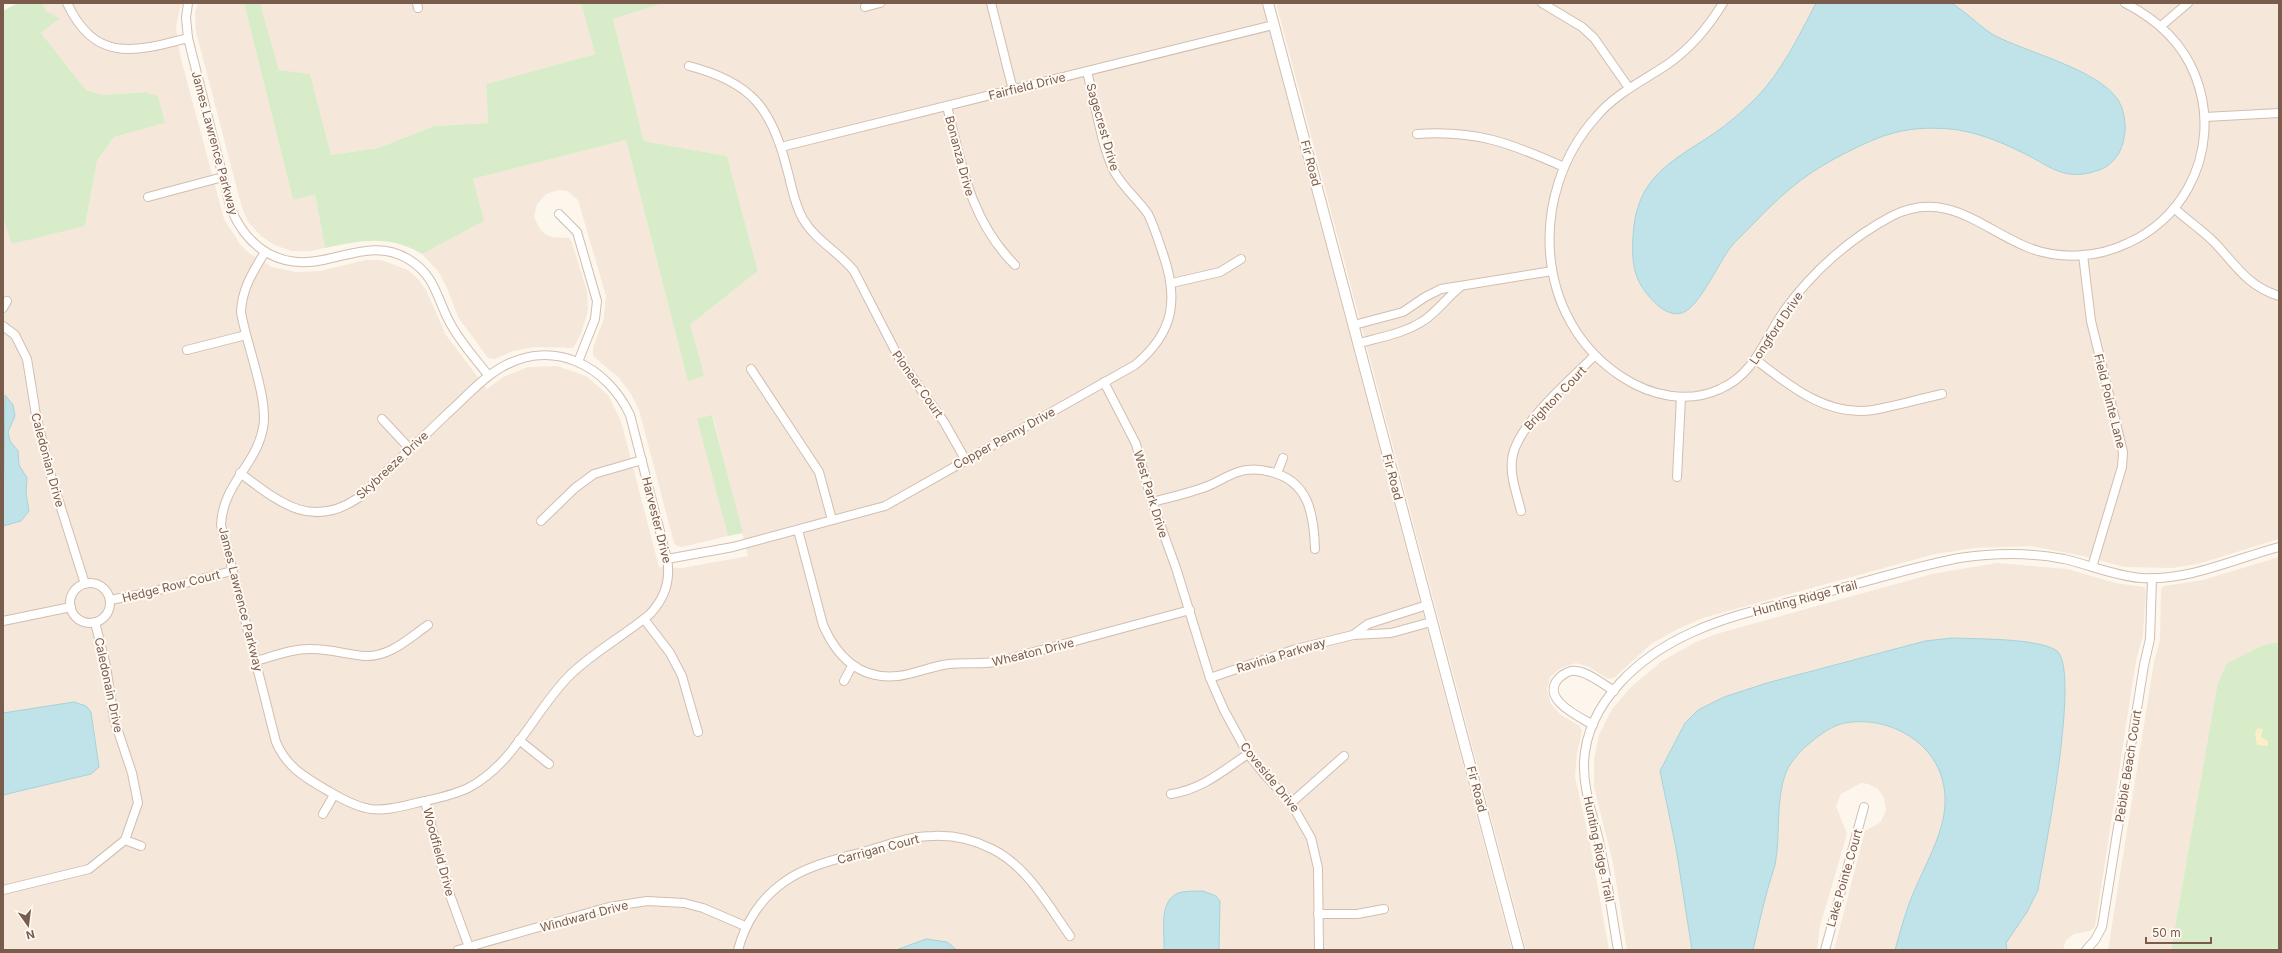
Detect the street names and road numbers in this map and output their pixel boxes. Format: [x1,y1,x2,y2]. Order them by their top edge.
street label: James Lawrence Parkway [189,69,242,217]
street label: Fairfield Drive [987,69,1067,103]
street label: Sagecrest Drive [1083,81,1123,173]
street label: Bonanza Drive [942,114,978,198]
street label: Fir Road [1298,138,1324,188]
street label: Longford Drive [1746,289,1806,367]
street label: Pioneer Court [889,348,947,420]
street label: Field Pointe Lane [2091,352,2129,450]
street label: Brighton Court [1521,363,1589,433]
street label: Copper Penny Drive [950,404,1058,472]
street label: Caledonian Drive [28,411,68,509]
street label: Skybreeze Drive [353,428,431,502]
street label: West Park Drive [1131,448,1171,540]
street label: Fir Road [1380,452,1406,502]
street label: Harvester Drive [639,475,675,565]
street label: James Lawrence Parkway [216,525,266,673]
street label: Hedge Row Court [120,567,222,605]
street label: Hunting Ridge Trail [1751,577,1859,619]
street label: Ravinia Parkway [1234,634,1328,676]
street label: Wheaton Drive [990,635,1076,669]
street label: Caledonain Drive [92,636,126,734]
street label: Pebble Beach Court [2112,709,2144,823]
street label: Coveside Drive [1237,739,1303,815]
street label: Fir Road [1464,764,1490,814]
street label: Hunting Ridge Trail [1580,795,1618,903]
street label: Woodfield Drive [420,806,458,898]
street label: Lake Pointe Court [1823,827,1865,929]
street label: Carrigan Court [835,831,921,867]
street label: Windward Drive [538,897,630,935]

